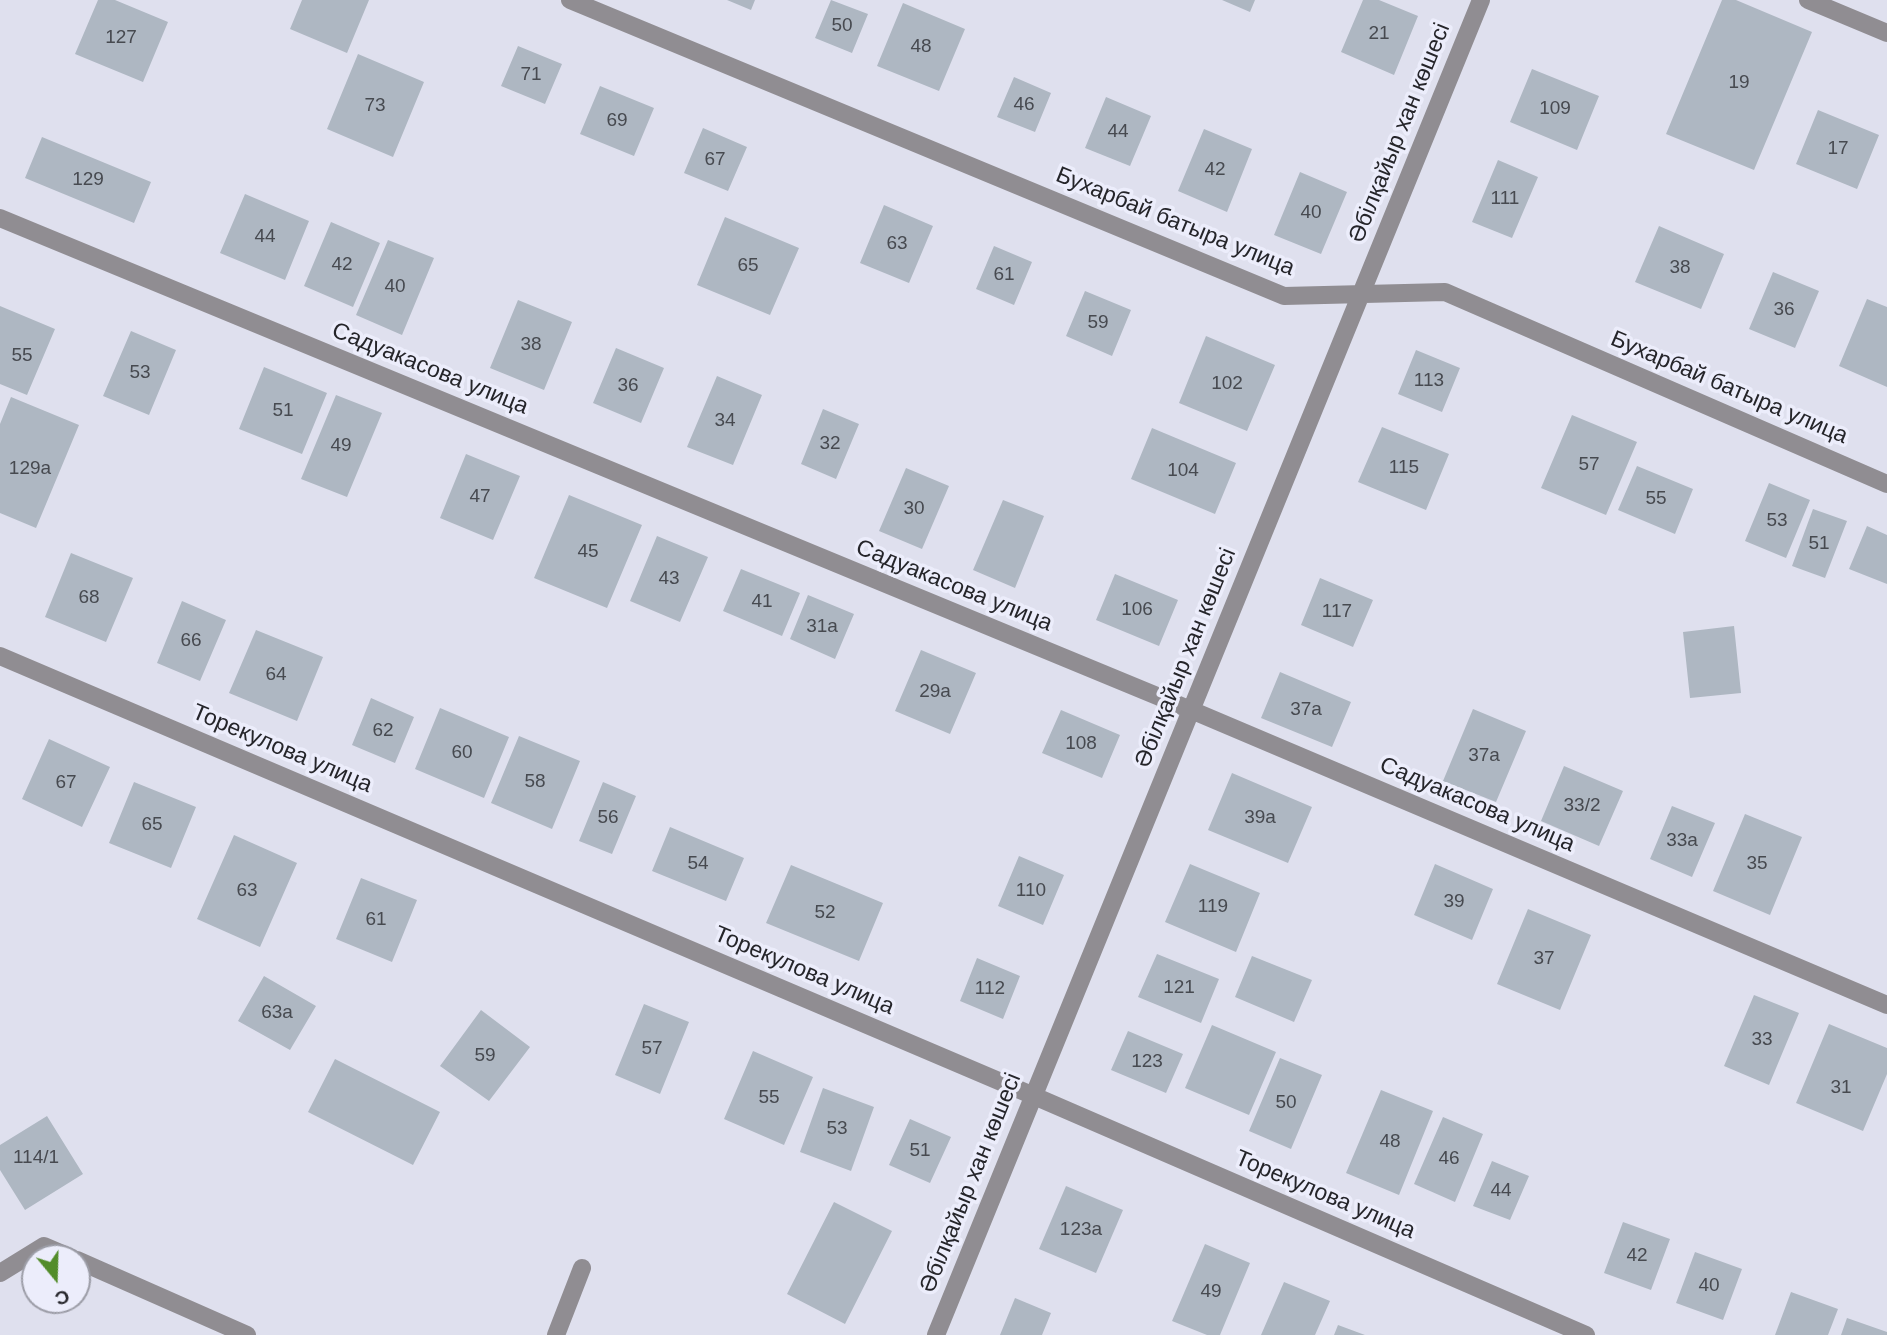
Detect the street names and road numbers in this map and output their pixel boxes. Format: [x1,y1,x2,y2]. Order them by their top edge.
street label: Әбілқайыр хан көшесі [1343,19,1457,247]
street label: Бухарбай батыра улица [1052,161,1298,283]
street label: Садуакасова улица [328,317,532,421]
street label: Бухарбай батыра улица [1606,326,1852,450]
street label: Садуакасова улица [852,534,1056,638]
street label: Әбілқайыр хан көшесі [1129,544,1243,772]
street label: Торекулова улица [188,699,376,799]
street label: Садуакасова улица [1375,751,1579,859]
street label: Торекулова улица [710,921,898,1021]
street label: Әбілқайыр хан көшесі [914,1069,1028,1297]
street label: Торекулова улица [1231,1145,1419,1245]

